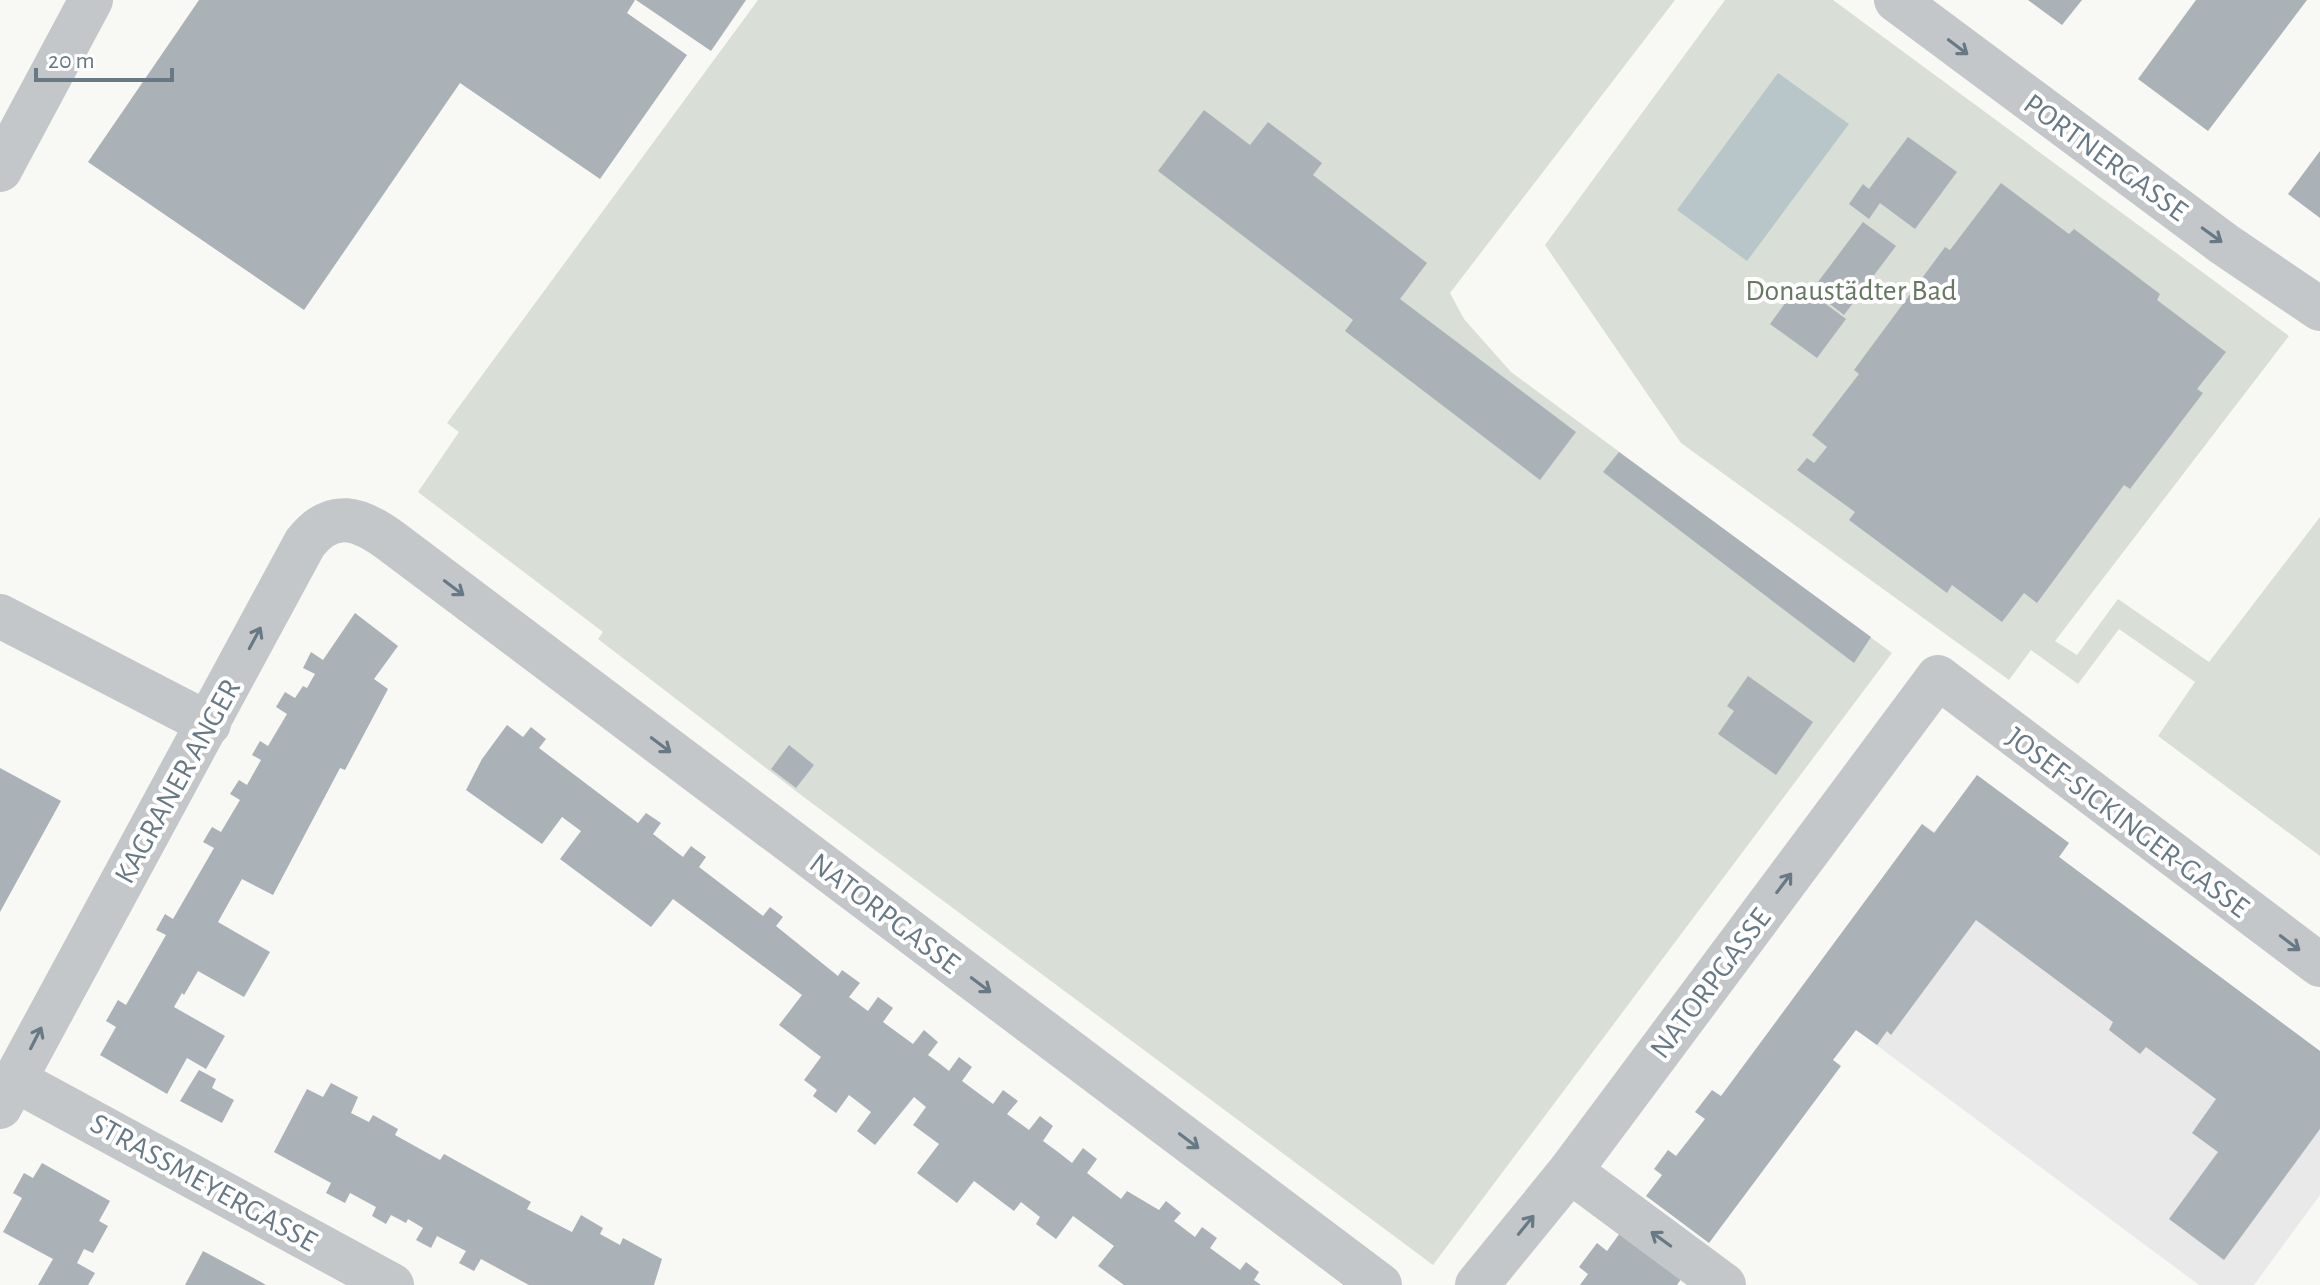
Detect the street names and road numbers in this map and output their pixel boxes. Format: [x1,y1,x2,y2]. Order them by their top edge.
street label: PORTNERGASSE [2018,89,2193,227]
street label: KAGRANER ANGER [109,674,246,889]
street label: JOSEF-SICKINGER-GASSE [2001,722,2254,923]
street label: NATORPGASSE [804,848,965,980]
street label: NATORPGASSE [1645,903,1777,1064]
street label: STRASSMEYERGASSE [85,1108,322,1257]

